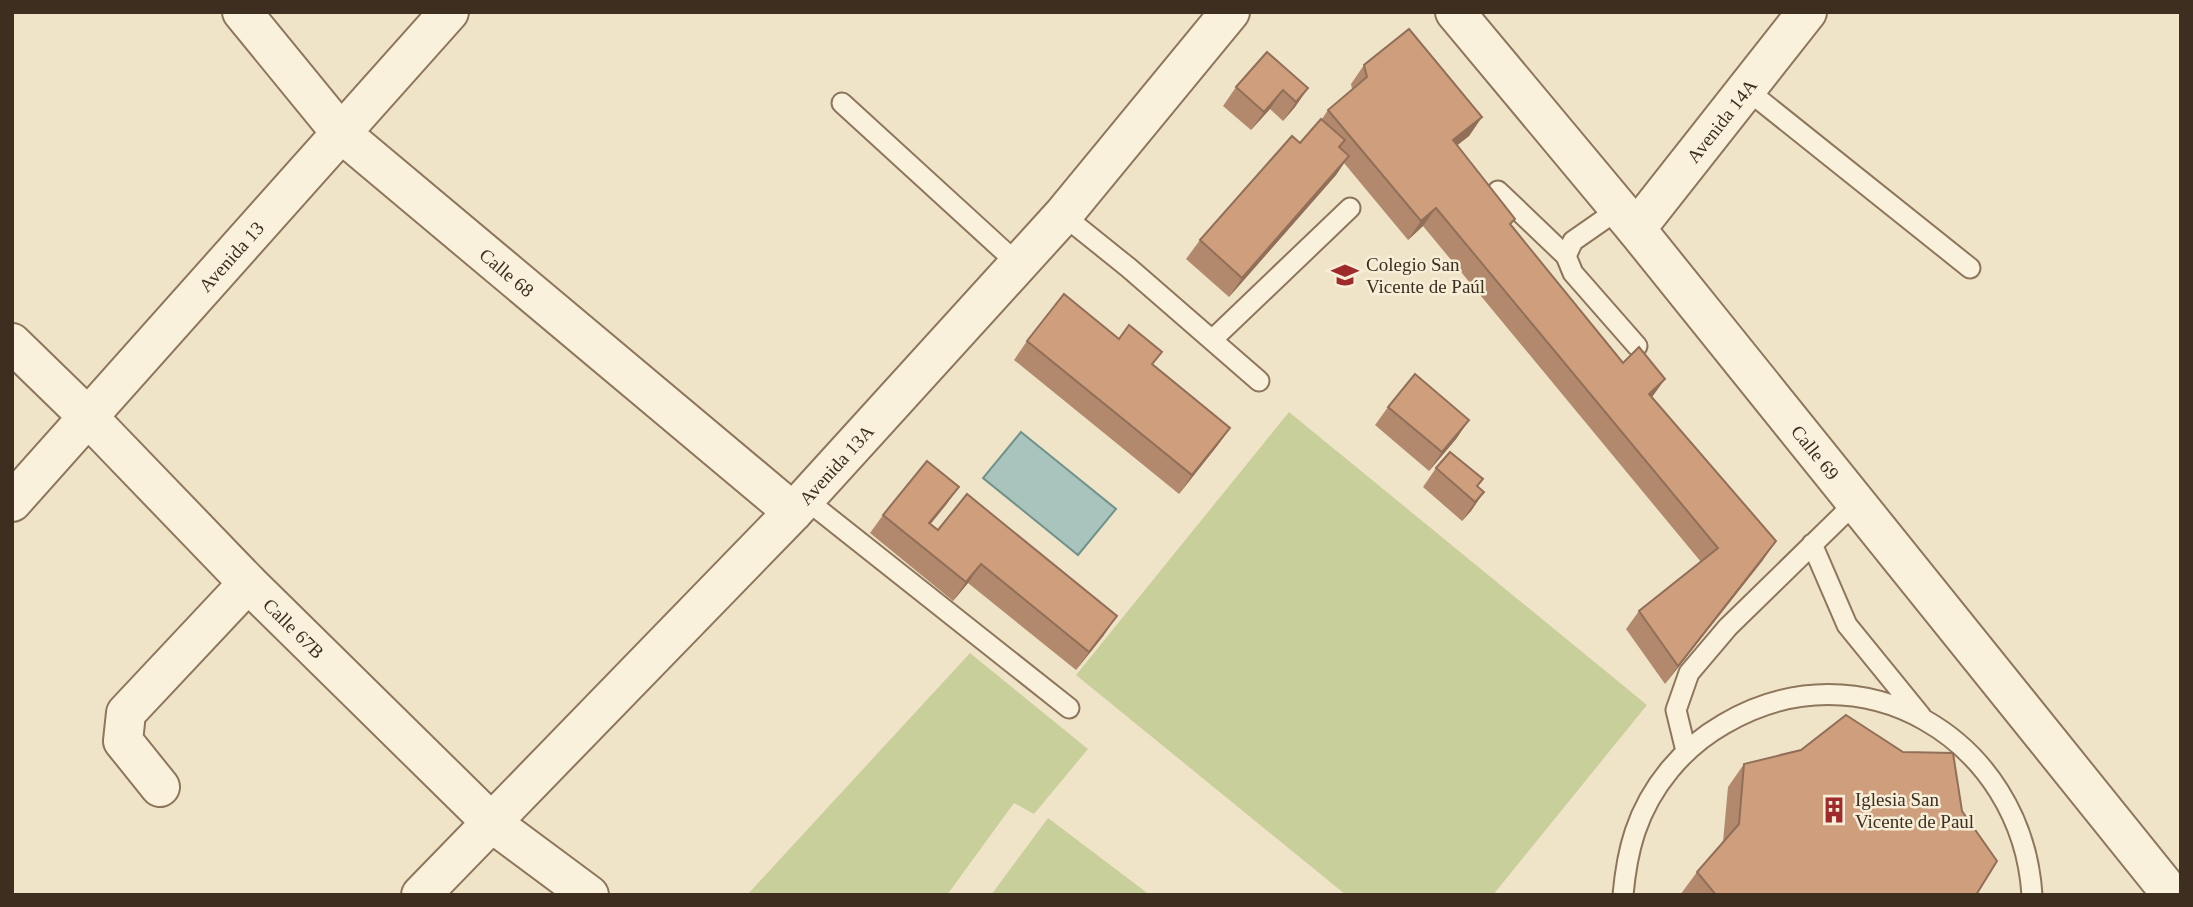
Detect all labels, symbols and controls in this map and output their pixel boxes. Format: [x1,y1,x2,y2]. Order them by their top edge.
street label: Avenida 14A [1682,75,1761,167]
street label: Avenida 13 [195,217,268,296]
street label: Calle 68 [475,244,538,301]
place label: Colegio San Vicente de Paúl [1366,254,1485,297]
school or university icon: Colegio San Vicente de Paúl [1330,260,1360,290]
street label: Avenida 13A [795,420,878,509]
street label: Calle 69 [1787,421,1843,484]
street label: Calle 67B [259,594,328,663]
place label: Iglesia San Vicente de Paul [1855,789,1974,832]
building icon: Iglesia San Vicente de Paul [1819,795,1849,825]

